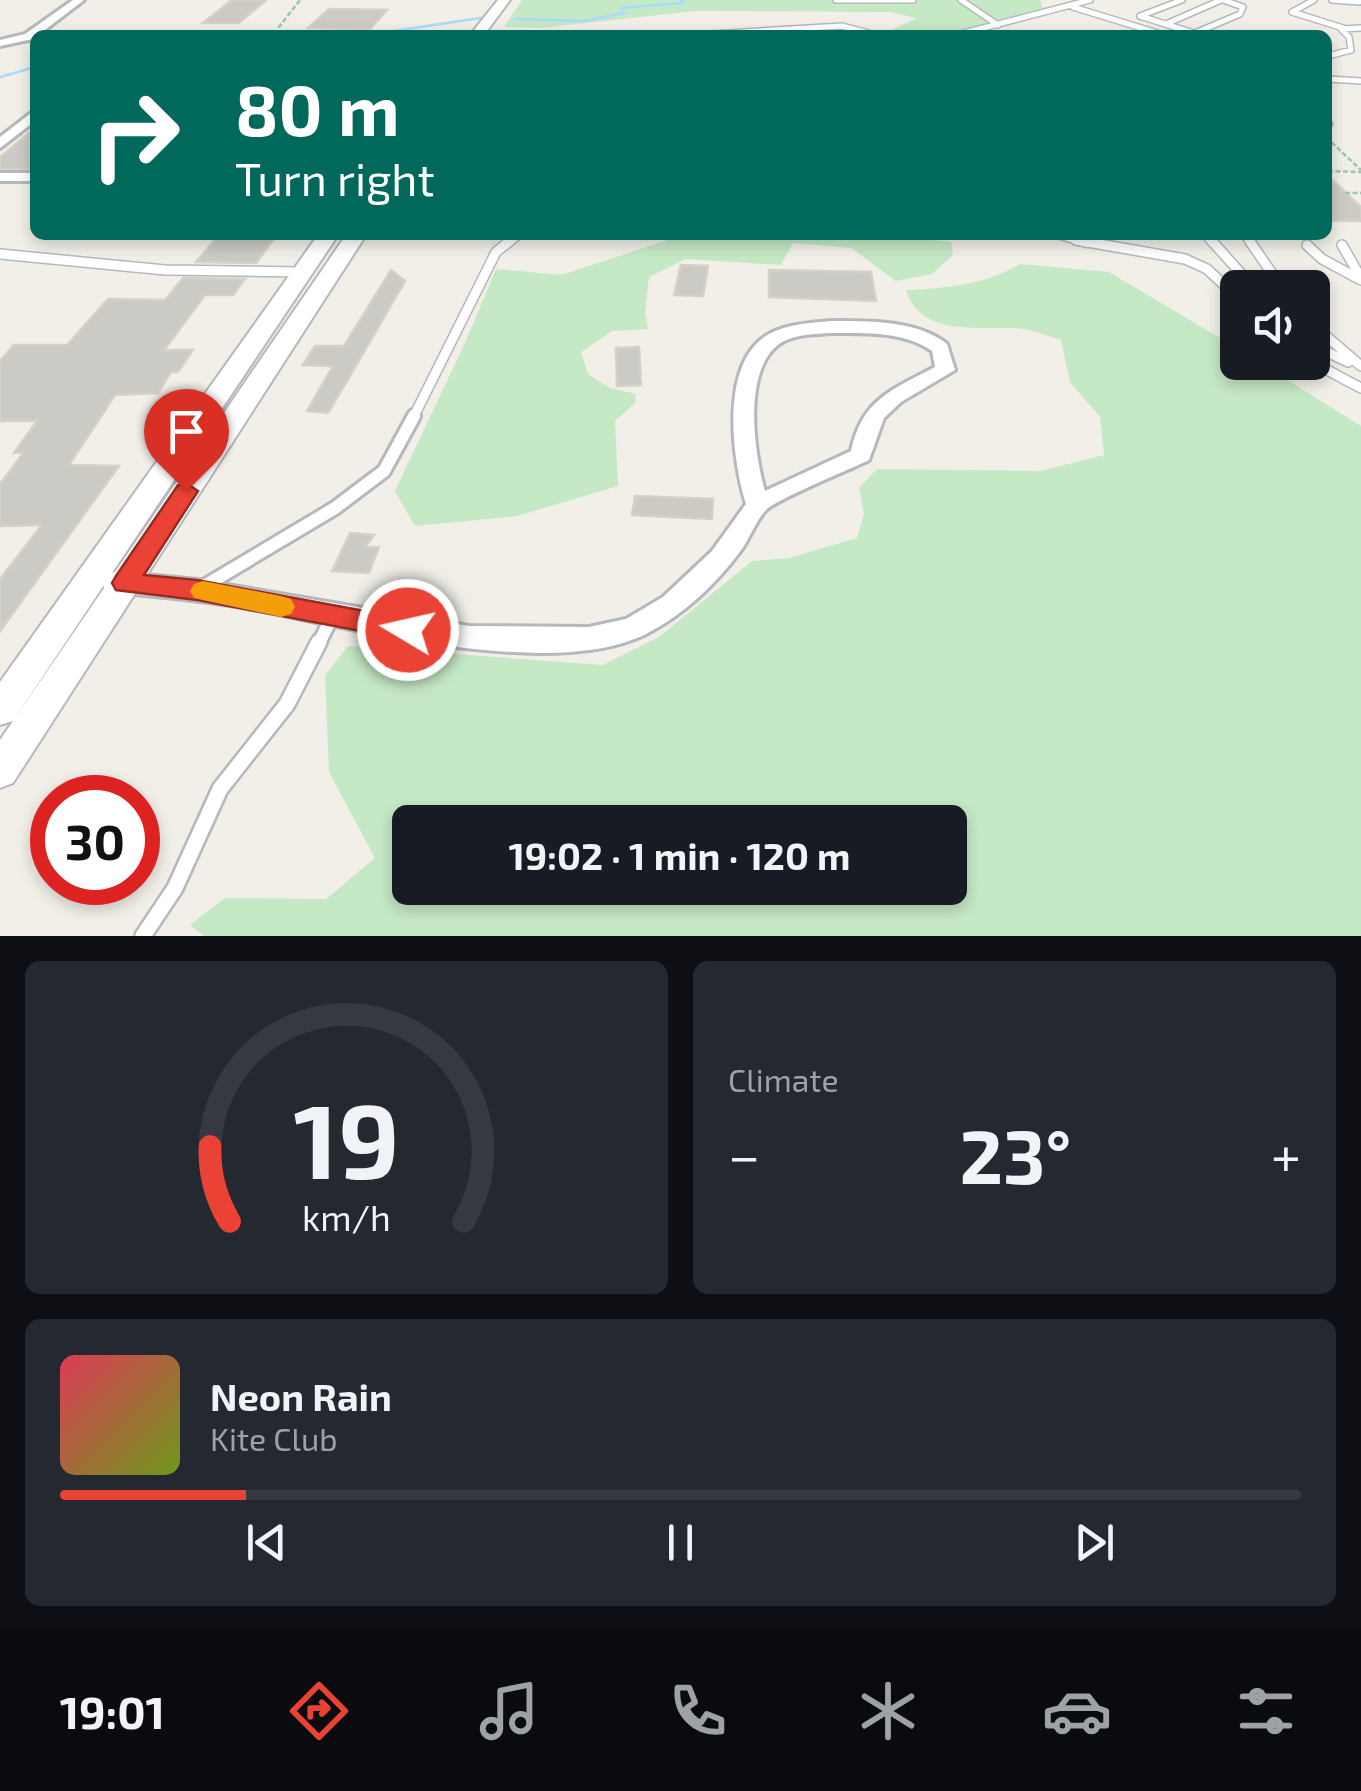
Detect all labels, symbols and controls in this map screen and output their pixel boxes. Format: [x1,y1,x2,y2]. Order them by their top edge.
text: 80 m [235,66,400,150]
icon: right [70,70,200,200]
text: Turn right [235,151,435,205]
map controls [1220,270,1330,380]
button: sound [1220,270,1330,380]
pin [144,389,229,492]
icon: arrive [159,404,214,459]
position arrow [356,578,460,682]
speed limit sign: 30 [30,775,160,905]
text: 19:02 · 1 min · 120 m [508,832,851,878]
text: Climate [728,1060,839,1098]
text: 19 [293,1075,400,1200]
text: 23° [959,1109,1071,1199]
text: − [728,1121,760,1187]
text: + [1271,1121,1301,1187]
text: km/h [302,1195,391,1238]
text: Neon Rain [210,1373,392,1419]
text: Kite Club [210,1419,338,1457]
icon: previous [239,1515,294,1570]
icon: pause [653,1515,708,1570]
icon: next [1067,1515,1122,1570]
icon: directions [284,1676,354,1746]
icon: music [474,1676,544,1746]
icon: phone [663,1676,733,1746]
icon: climate [853,1676,923,1746]
icon: car [1042,1676,1112,1746]
icon: filters [1231,1676,1301,1746]
text: 19:01 [60,1684,165,1738]

